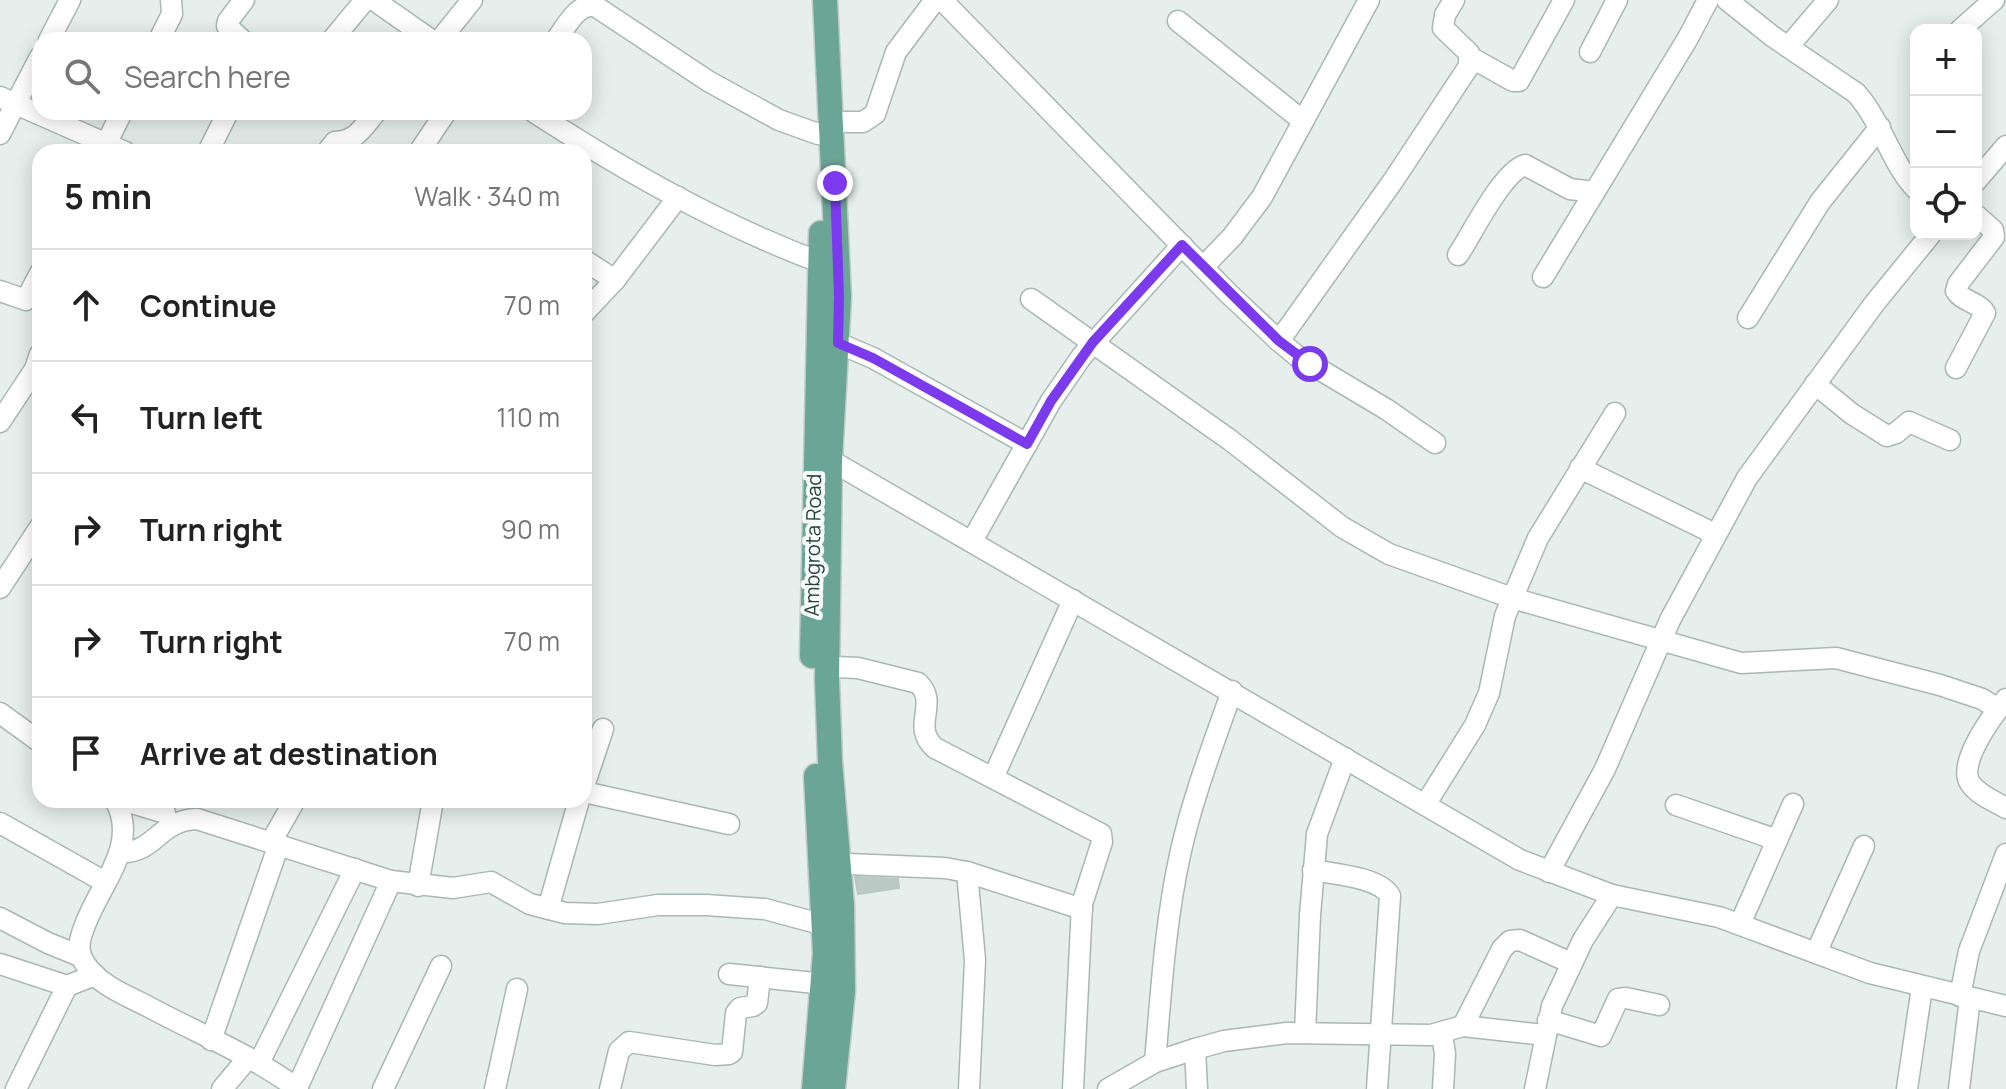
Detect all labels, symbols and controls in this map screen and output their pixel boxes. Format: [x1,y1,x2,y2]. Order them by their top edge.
map controls [1910,24,1982,240]
button: + [1910,24,1982,96]
search box [32,32,592,120]
icon: search [60,54,104,98]
text: Search here [124,56,291,97]
button: − [1910,96,1982,168]
route end [817,165,853,201]
button: locate [1910,168,1982,240]
text: 5 min [64,173,152,219]
text: Walk · 340 m [414,178,560,214]
icon: ahead [64,283,108,327]
text: Continue [140,285,276,326]
text: 70 m [504,287,560,323]
route start [1292,346,1328,382]
icon: left [64,395,108,439]
text: Turn left [140,397,263,438]
text: 110 m [497,399,560,435]
street label: Ambgrota Road [798,473,827,617]
icon: right [64,507,108,551]
text: Turn right [140,509,283,550]
text: 90 m [501,511,560,547]
icon: right [64,619,108,663]
text: Turn right [140,621,283,662]
text: 70 m [504,623,560,659]
icon: arrive [64,731,108,775]
text: Arrive at destination [140,733,438,774]

